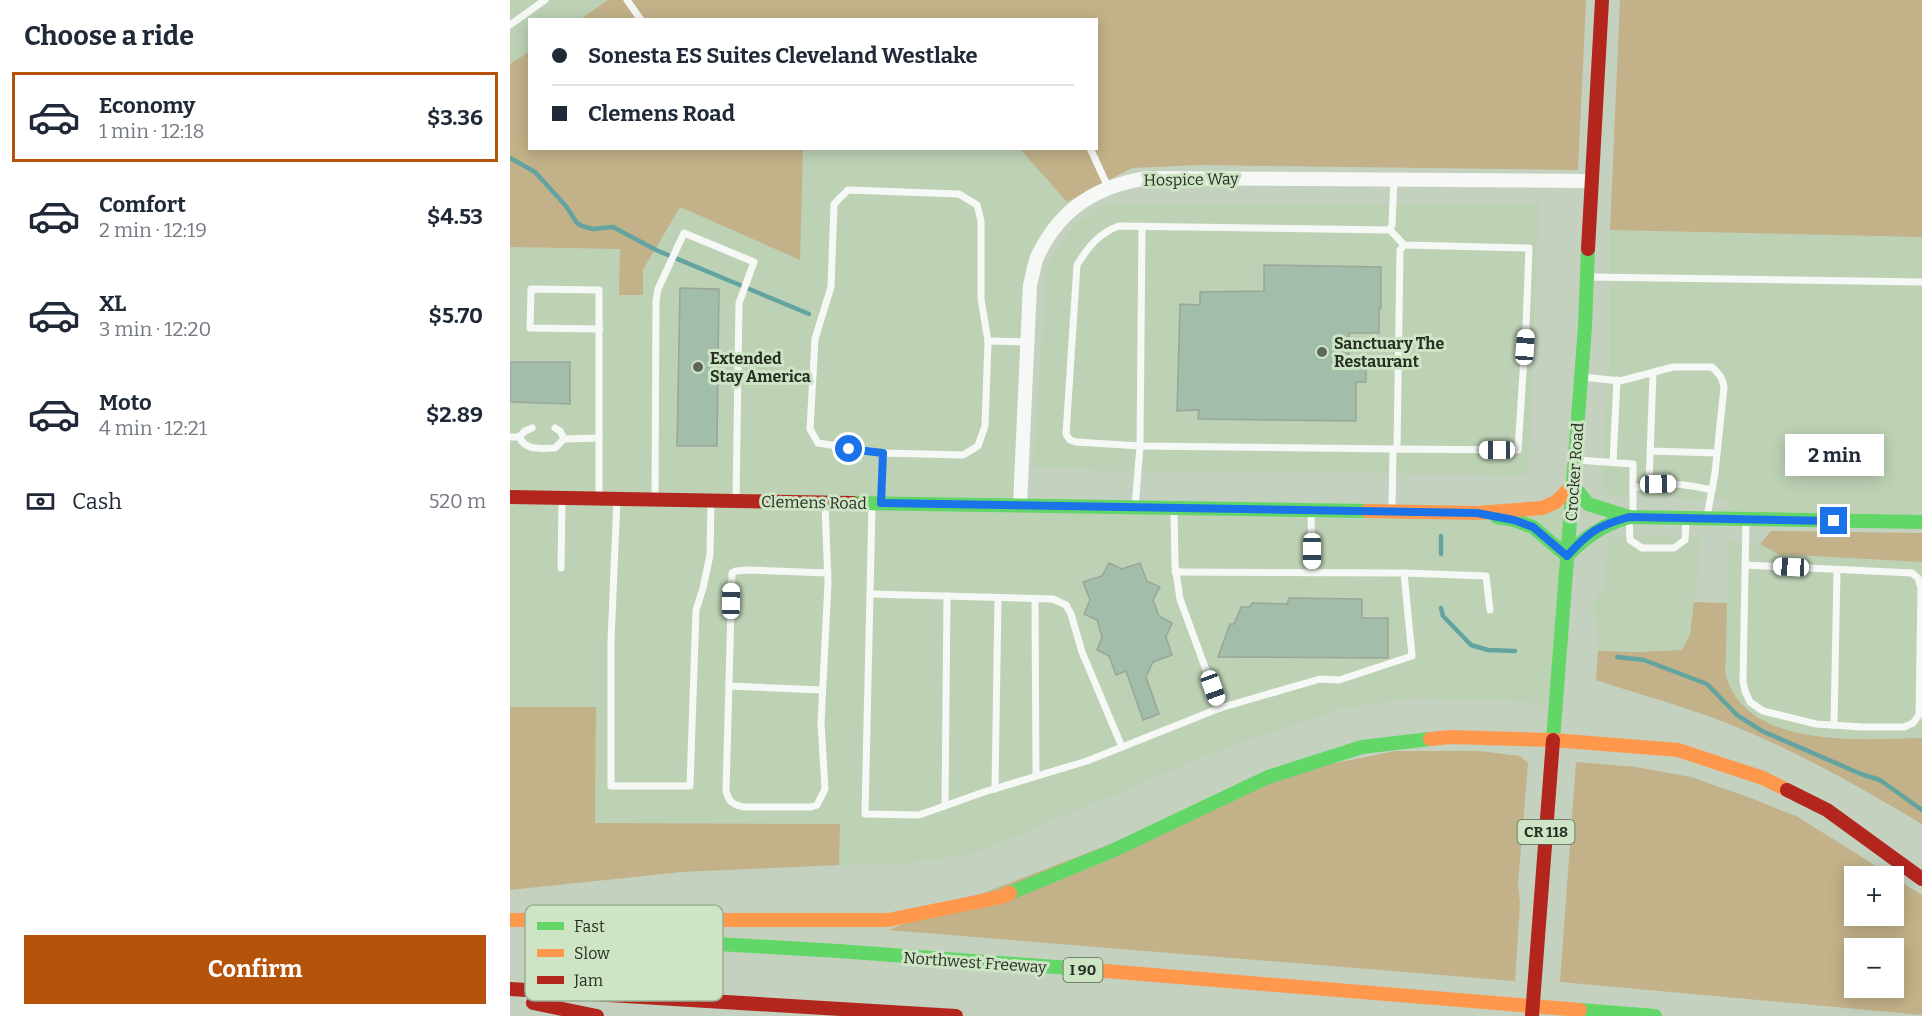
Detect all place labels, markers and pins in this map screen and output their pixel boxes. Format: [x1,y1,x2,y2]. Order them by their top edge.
place label: Sanctuary The Restaurant [1334,334,1444,371]
marker: Sanctuary The Restaurant [1315,345,1329,359]
place label: Extended Stay America [710,349,811,386]
marker: Extended Stay America [691,360,705,374]

